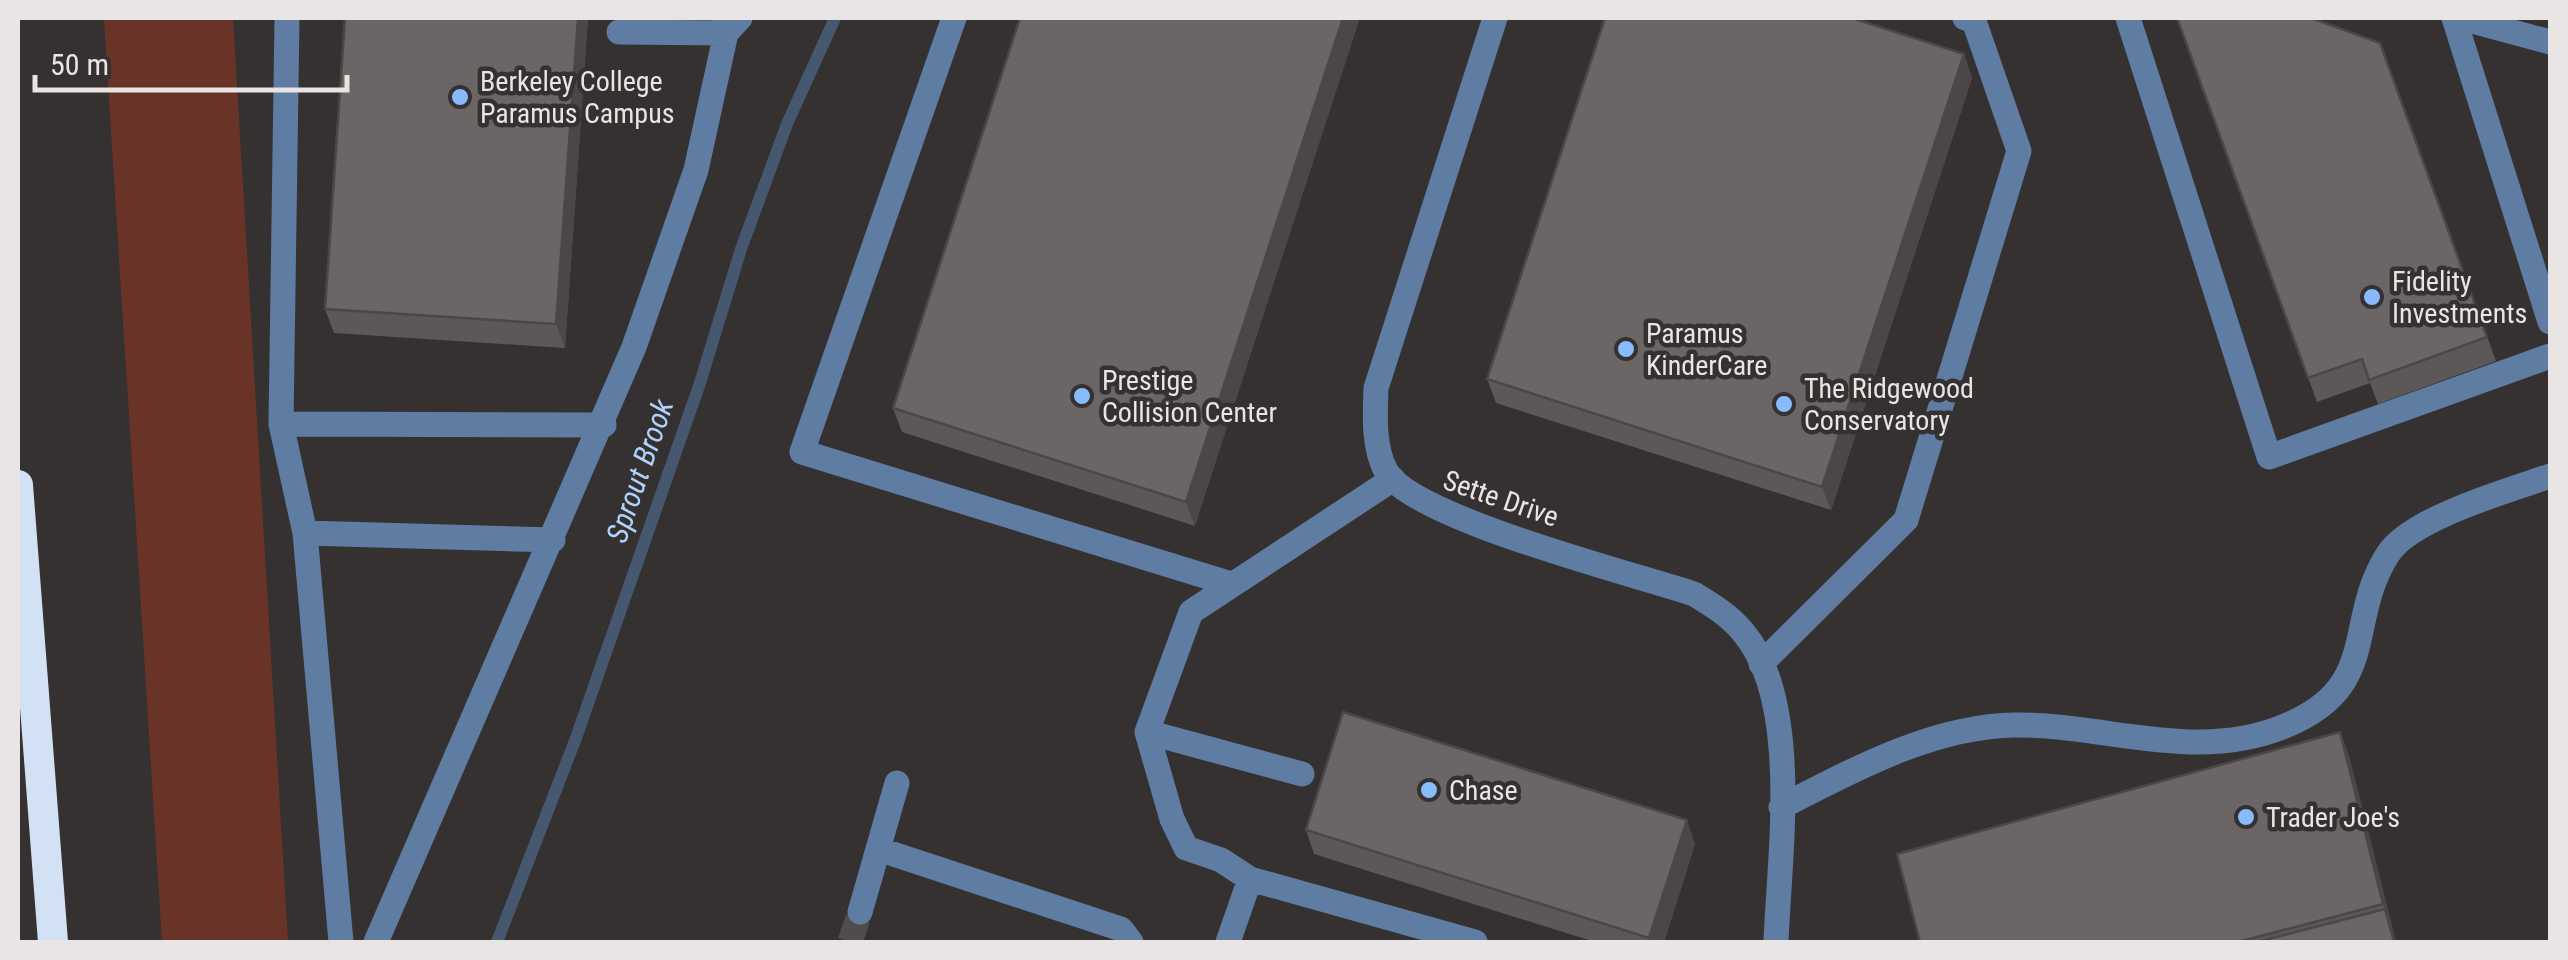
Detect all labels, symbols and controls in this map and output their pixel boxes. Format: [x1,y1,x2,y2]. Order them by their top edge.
scale bar [35,30,348,92]
text: 50 m [50,47,109,82]
place label: Berkeley College Paramus Campus [480,65,674,130]
marker: Berkeley College Paramus Campus [449,86,471,108]
place label: Fidelity Investments [2392,265,2527,330]
marker: Fidelity Investments [2361,286,2383,308]
place label: Paramus KinderCare [1646,317,1768,382]
marker: Paramus KinderCare [1615,338,1637,360]
place label: Prestige Collision Center [1102,364,1277,429]
place label: The Ridgewood Conservatory [1804,372,1974,437]
marker: Prestige Collision Center [1071,385,1093,407]
marker: The Ridgewood Conservatory [1773,393,1795,415]
water label: Sprout Brook [599,394,681,547]
street label: Sette Drive [1439,463,1563,534]
place label: Chase [1449,774,1518,807]
marker: Chase [1418,779,1440,801]
place label: Trader Joe's [2266,801,2400,834]
marker: Trader Joe's [2235,806,2257,828]

